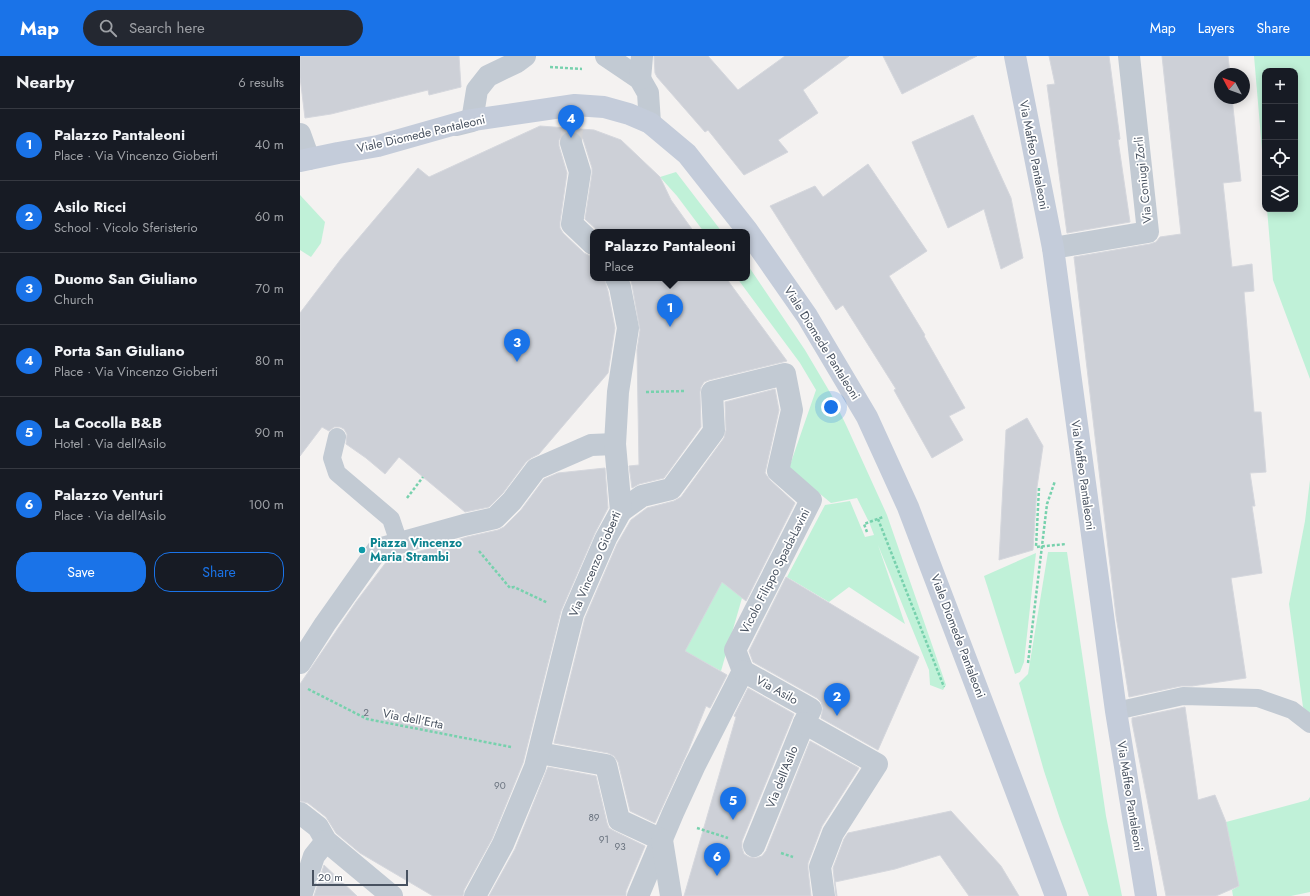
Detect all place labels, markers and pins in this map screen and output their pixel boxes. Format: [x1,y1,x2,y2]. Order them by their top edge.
pin: 4 [558,105,584,138]
pin: 1 [657,294,683,327]
pin: 3 [504,329,530,362]
place label: Piazza Vincenzo Maria Strambi [370,534,462,566]
marker: Piazza Vincenzo Maria Strambi [357,545,367,555]
pin: 2 [824,683,850,716]
pin: 5 [720,787,746,820]
pin: 6 [704,843,730,876]

